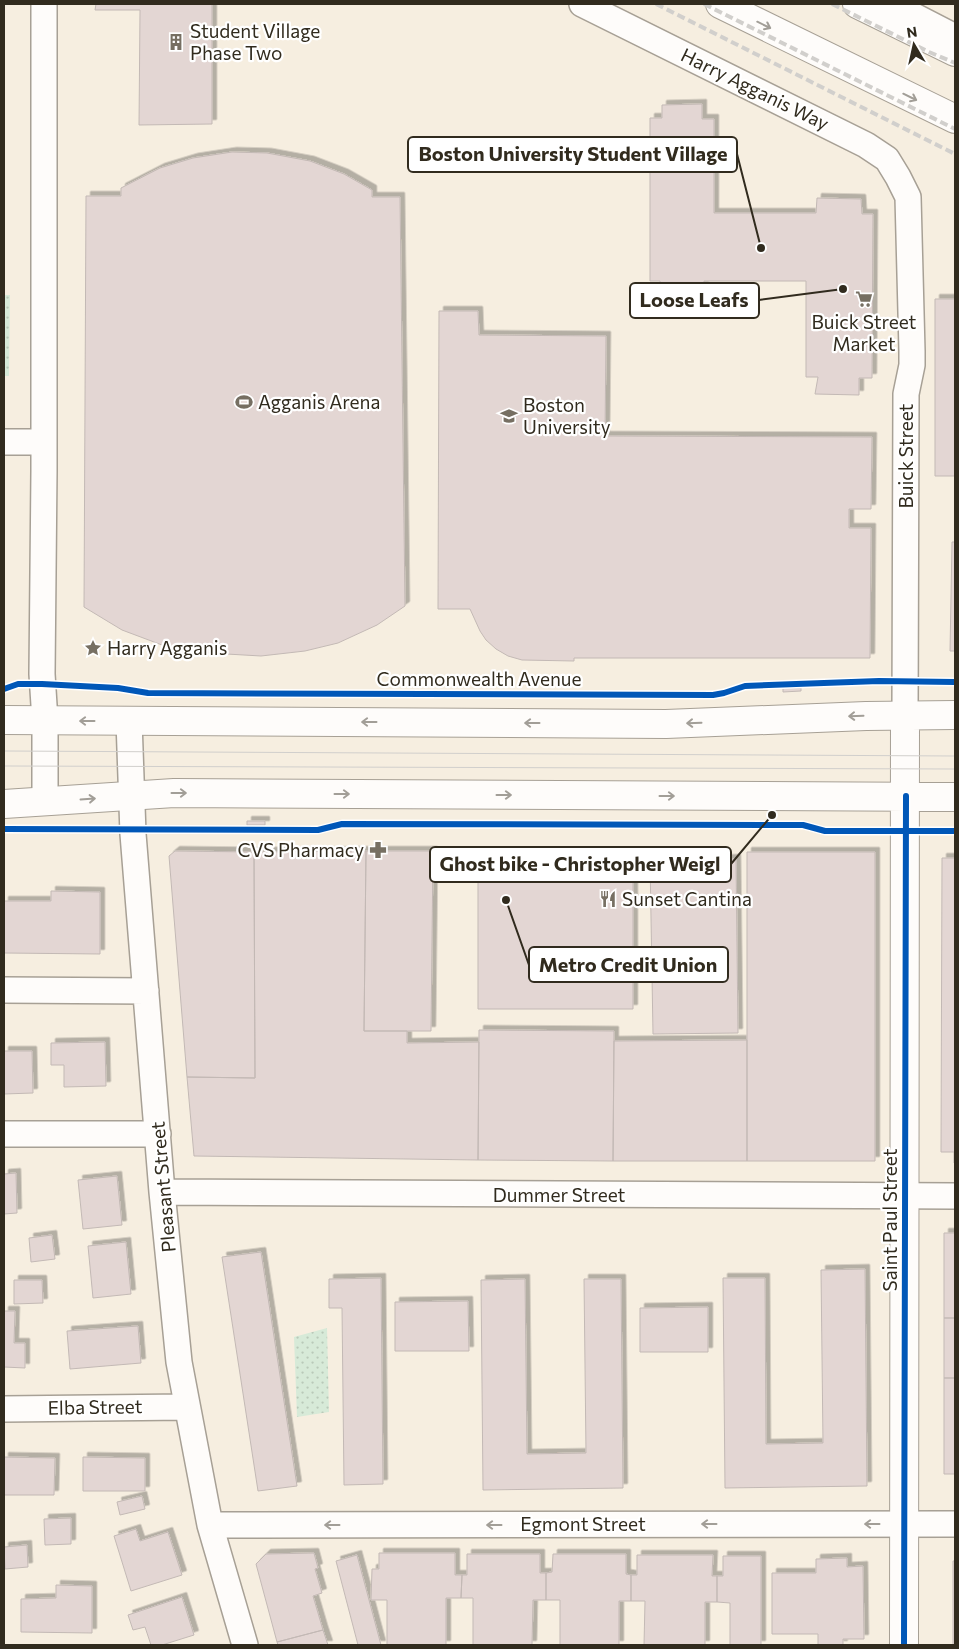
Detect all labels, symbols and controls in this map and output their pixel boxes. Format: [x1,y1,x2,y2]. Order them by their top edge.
place label: Student Village Phase Two [190,19,320,64]
north arrow [889,20,939,70]
one-way arrow [756,21,771,30]
text: N [905,22,918,41]
building icon: Student Village Phase Two [166,32,186,52]
street label: Harry Agganis Way [677,43,833,134]
one-way arrow [902,92,917,102]
callout: Boston University Student Village [408,137,737,172]
text: Boston University Student Village [419,141,727,165]
callout: Loose Leafs [630,283,759,318]
text: Loose Leafs [639,287,749,311]
supermarket icon: Buick Street Market [854,289,874,309]
place label: Buick Street Market [812,310,917,355]
place label: Agganis Arena [258,390,380,413]
sports icon: Agganis Arena [234,392,254,412]
place label: Boston University [523,393,611,438]
street label: Buick Street [894,403,917,508]
school or university icon: Boston University [499,406,519,426]
place label: Harry Agganis [107,636,227,659]
place icon: Harry Agganis [83,638,103,658]
street label: Commonwealth Avenue [377,667,581,690]
one-way arrow [849,711,865,721]
one-way arrow [79,716,95,726]
one-way arrow [361,717,378,727]
one-way arrow [524,718,540,728]
one-way arrow [686,718,702,727]
one-way arrow [170,788,187,798]
one-way arrow [333,789,349,799]
one-way arrow [496,790,512,800]
one-way arrow [658,791,674,801]
one-way arrow [79,794,95,804]
place label: CVS Pharmacy [237,838,364,861]
pharmacy icon: CVS Pharmacy [368,840,388,860]
callout: Ghost bike - Christopher Weigl [430,847,731,882]
text: Ghost bike - Christopher Weigl [439,851,721,875]
place label: Sunset Cantina [622,887,752,910]
restaurant icon: Sunset Cantina [598,889,618,909]
callout: Metro Credit Union [529,947,728,982]
text: Metro Credit Union [539,952,717,976]
street label: Pleasant Street [145,1120,180,1253]
street label: Saint Paul Street [878,1148,901,1291]
street label: Dummer Street [493,1183,626,1206]
street label: Elba Street [47,1394,143,1419]
street label: Egmont Street [520,1512,646,1535]
one-way arrow [701,1519,718,1529]
one-way arrow [864,1519,880,1529]
one-way arrow [324,1520,340,1530]
one-way arrow [486,1520,502,1530]

